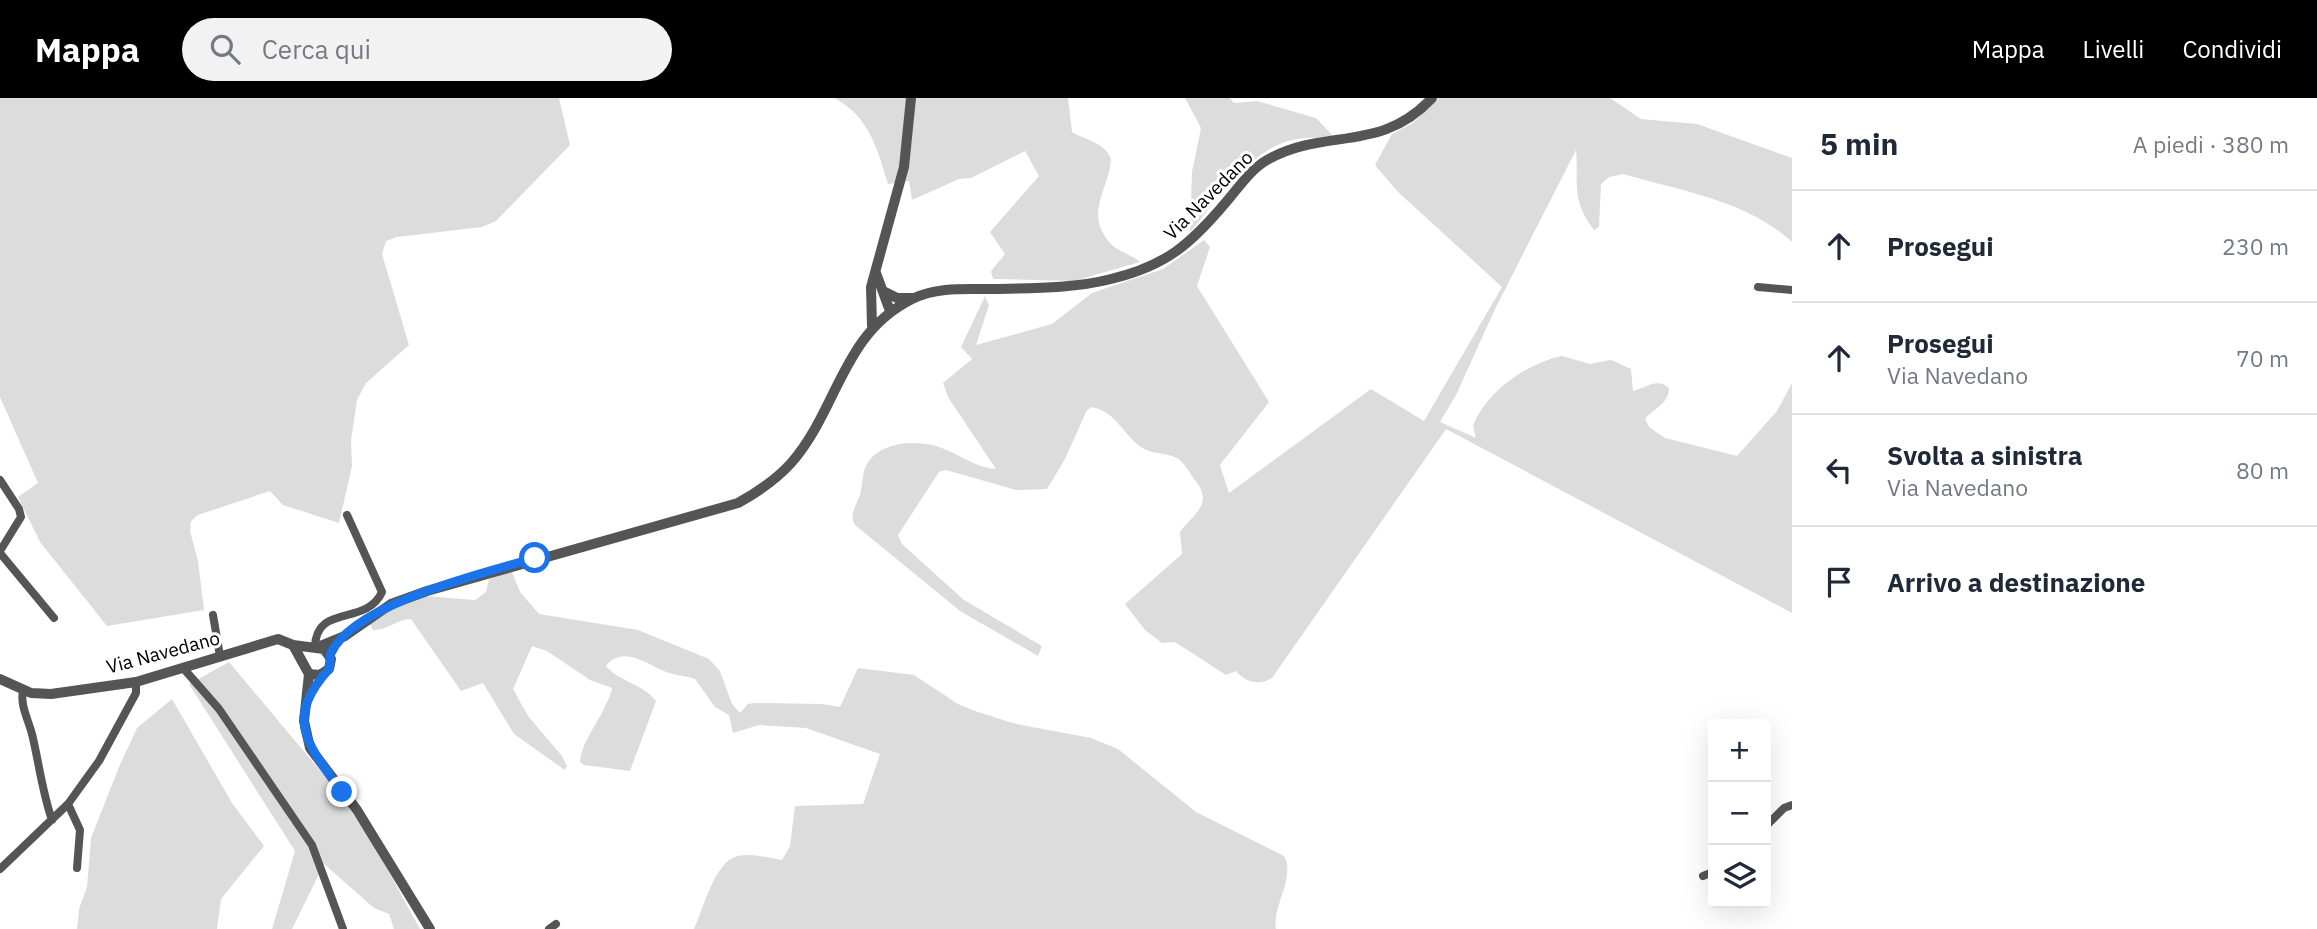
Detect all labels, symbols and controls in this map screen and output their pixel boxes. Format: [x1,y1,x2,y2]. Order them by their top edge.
search box [182,18,672,81]
text: Mappa [35,28,140,71]
icon: search [206,30,244,68]
text: Cerca qui [262,32,371,66]
text: Mappa [1972,33,2045,65]
text: Livelli [2083,33,2144,65]
text: Condividi [2182,33,2282,65]
text: 5 min [1820,124,1898,163]
text: A piedi · 380 m [2133,129,2289,159]
street label: Via Navedano [1158,145,1258,245]
icon: ahead [1820,227,1858,265]
text: Prosegui [1887,229,1994,263]
text: 230 m [2222,231,2289,261]
text: Prosegui [1887,326,1994,360]
icon: ahead [1820,339,1858,377]
text: 70 m [2236,343,2289,373]
text: Via Navedano [1887,360,2028,390]
text: Svolta a sinistra [1887,438,2083,472]
icon: left [1820,451,1858,489]
text: 80 m [2236,455,2289,485]
text: Via Navedano [1887,472,2028,502]
route start [519,542,550,573]
icon: arrive [1820,563,1858,601]
text: Arrivo a destinazione [1887,565,2145,599]
street label: Via Navedano [104,625,222,679]
map controls [1708,719,1771,908]
button: + [1708,719,1771,782]
route end [326,776,357,807]
button: − [1708,782,1771,845]
button: layers [1708,845,1771,908]

